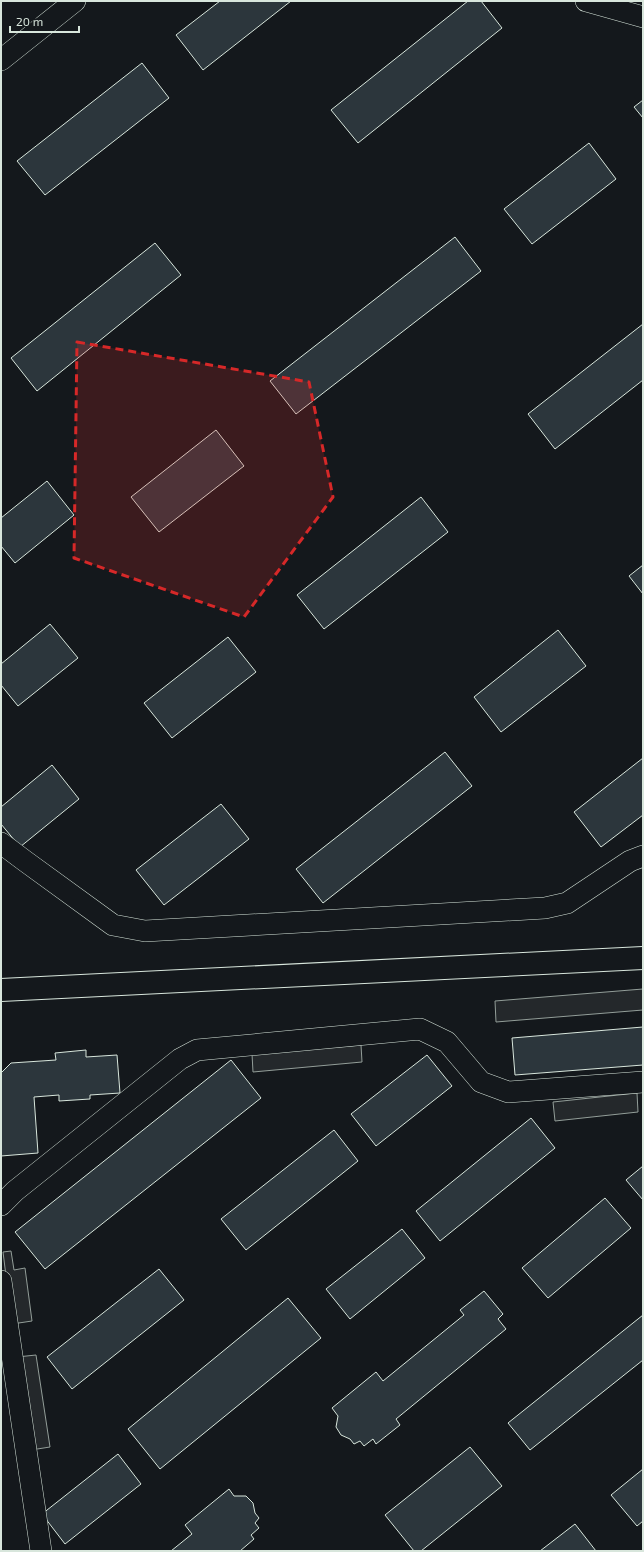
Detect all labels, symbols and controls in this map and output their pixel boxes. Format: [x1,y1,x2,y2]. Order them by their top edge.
scale bar [10,8,79,34]
text: 20 m [16,14,43,28]

